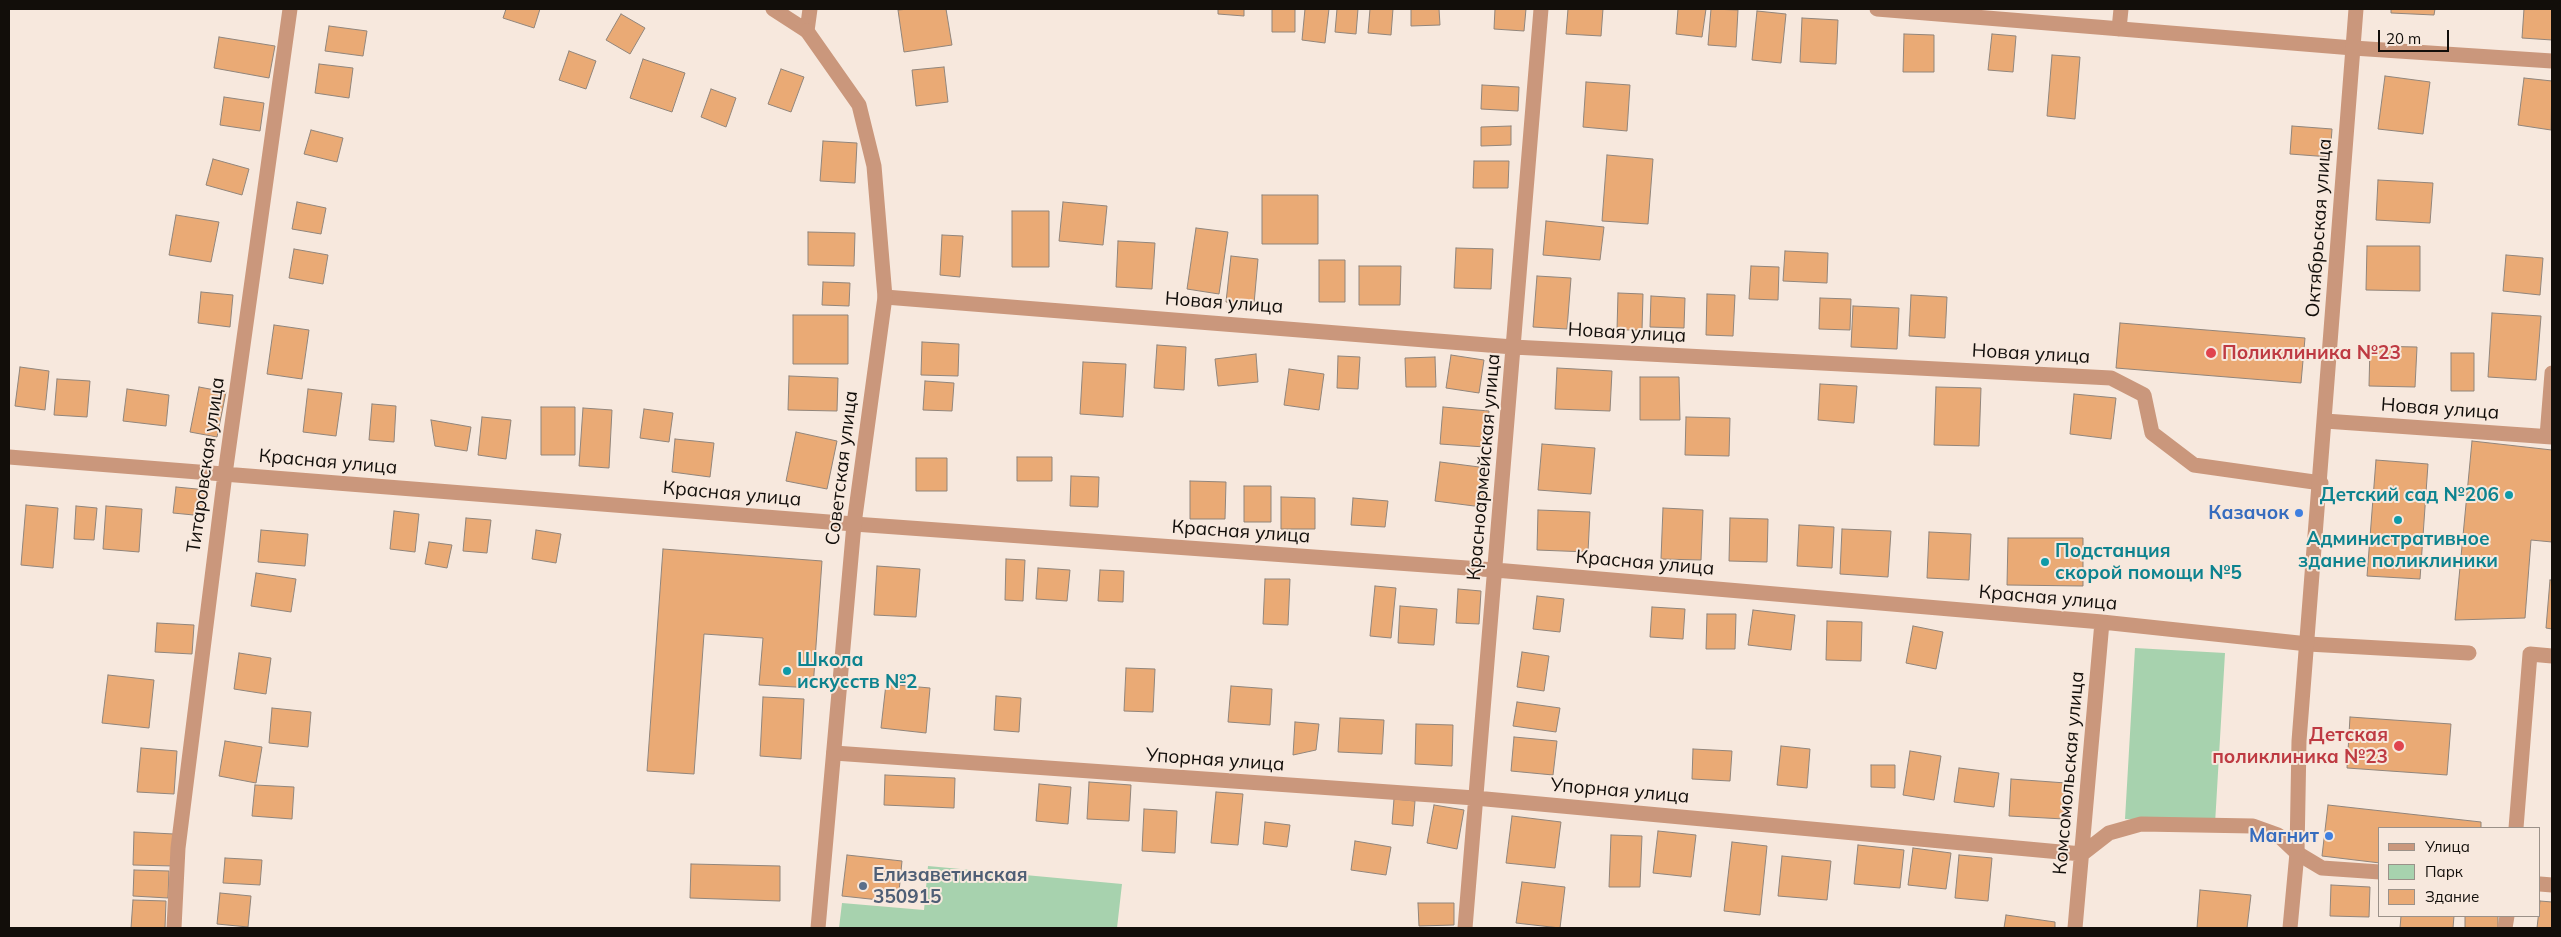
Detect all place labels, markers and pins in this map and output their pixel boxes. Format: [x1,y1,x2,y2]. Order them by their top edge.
place label: Поликлиника №23 [2222,342,2401,364]
marker: Поликлиника №23 [2204,346,2218,360]
place label: Детский сад №206 [2320,484,2499,506]
marker: Детский сад №206 [2503,489,2515,501]
place label: Казачок [2208,502,2289,524]
marker: Казачок [2293,507,2305,519]
marker: Административное здание поликлиники [2392,514,2404,526]
place label: Административное здание поликлиники [2298,528,2498,572]
place label: Подстанция скорой помощи №5 [2055,540,2242,584]
marker: Подстанция скорой помощи №5 [2039,556,2051,568]
place label: Школа искусств №2 [797,649,917,693]
marker: Школа искусств №2 [781,665,793,677]
place label: Детская поликлиника №23 [2212,724,2388,768]
marker: Детская поликлиника №23 [2392,739,2406,753]
place label: Магнит [2249,825,2319,847]
marker: Магнит [2323,830,2335,842]
place label: Елизаветинская 350915 [873,864,1028,908]
marker: Елизаветинская 350915 [857,880,869,892]

